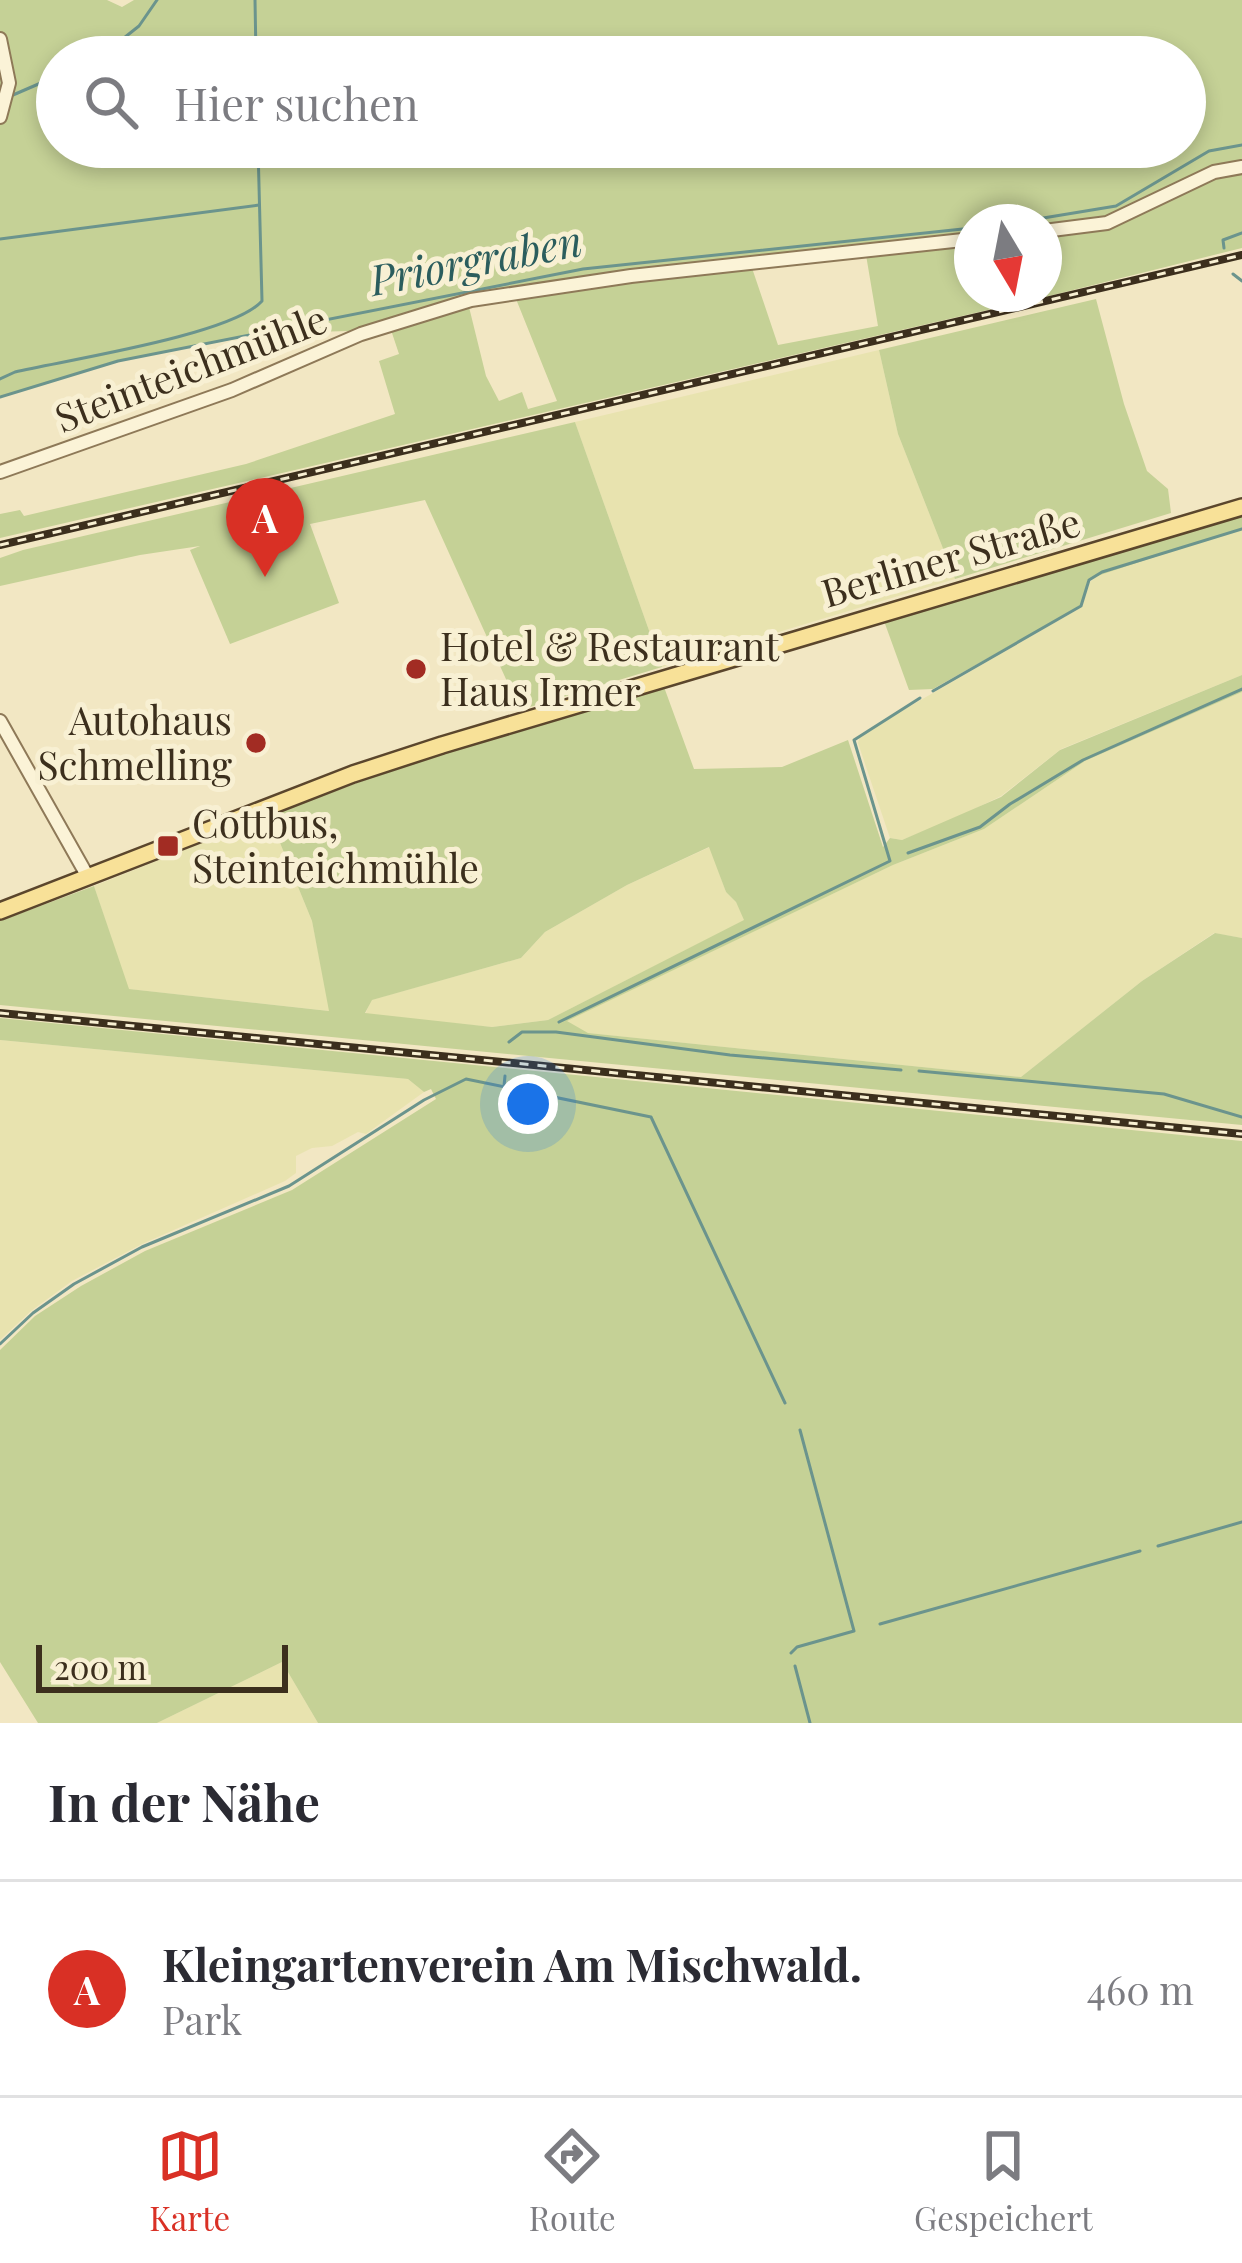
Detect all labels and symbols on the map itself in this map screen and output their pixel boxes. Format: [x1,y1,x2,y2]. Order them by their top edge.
north arrow [954,204,1062,312]
water label: Priorgraben [363,211,587,307]
street label: Steinteichmühle [47,291,334,443]
pin: A [226,478,304,577]
street label: Berliner Straße [815,494,1086,618]
place label: Hotel & Restaurant Haus Irmer [440,619,780,716]
marker: Hotel & Restaurant Haus Irmer [403,656,429,682]
place label: Autohaus Schmelling [37,693,232,790]
marker: Autohaus Schmelling [243,730,269,756]
place label: Cottbus, Steinteichmühle [192,796,479,893]
marker: Cottbus, Steinteichmühle [155,833,181,859]
your location [498,1074,558,1134]
scale bar [36,1639,288,1692]

